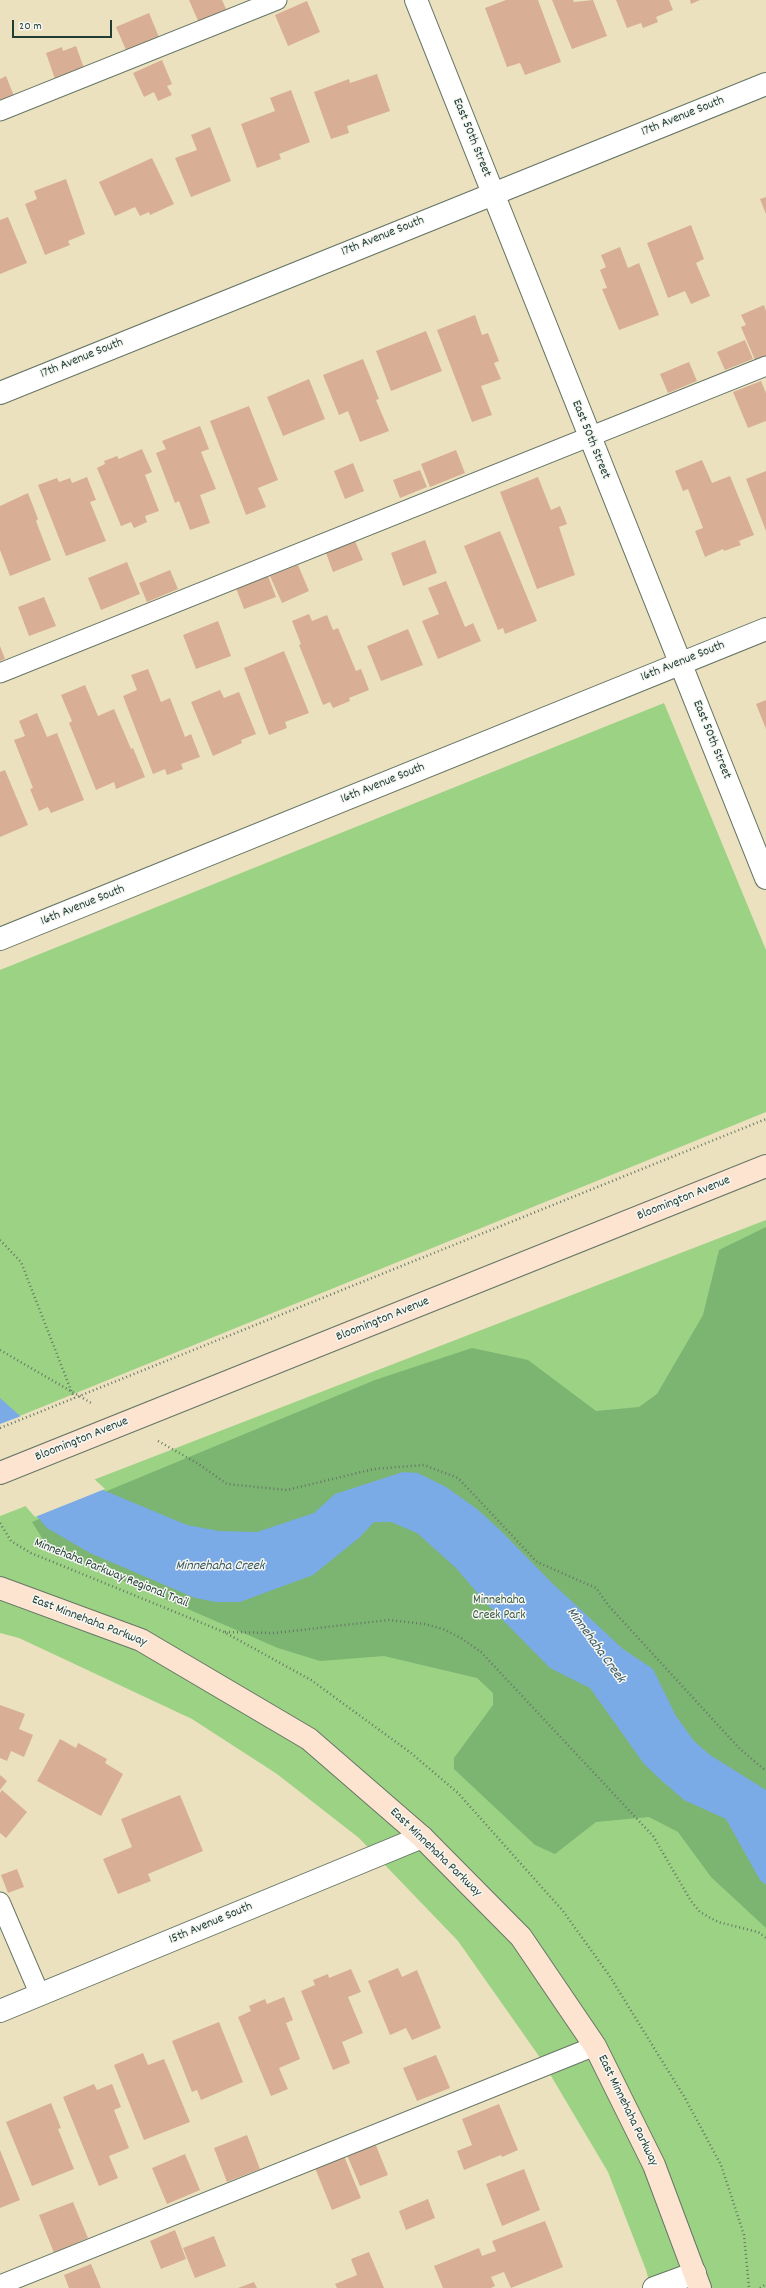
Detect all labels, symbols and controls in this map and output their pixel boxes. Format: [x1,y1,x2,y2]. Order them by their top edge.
scale bar [14,12,114,38]
text: 20 m [19,18,42,35]
street label: 17th Avenue South [639,93,727,141]
street label: East 50th Street [448,96,494,180]
street label: 17th Avenue South [339,213,427,261]
street label: 17th Avenue South [38,335,126,383]
street label: East 50th Street [567,398,613,482]
street label: 16th Avenue South [639,638,727,686]
street label: East 50th Street [688,698,734,782]
street label: 16th Avenue South [339,760,427,808]
street label: 16th Avenue South [39,882,127,930]
street label: Bloomington Avenue [635,1173,733,1225]
street label: Bloomington Avenue [334,1294,432,1346]
street label: Bloomington Avenue [33,1414,131,1466]
street label: Minnehaha Parkway Regional Trail [31,1536,191,1612]
water label: Minnehaha Creek [175,1559,265,1575]
street label: East Minnehaha Parkway [29,1593,149,1651]
park label: Minnehaha Creek Park [472,1593,526,1624]
water label: Minnehaha Creek [562,1605,628,1687]
street label: East Minnehaha Parkway [386,1805,484,1901]
street label: 15th Avenue South [167,1899,255,1949]
street label: East Minnehaha Parkway [593,2053,661,2169]

